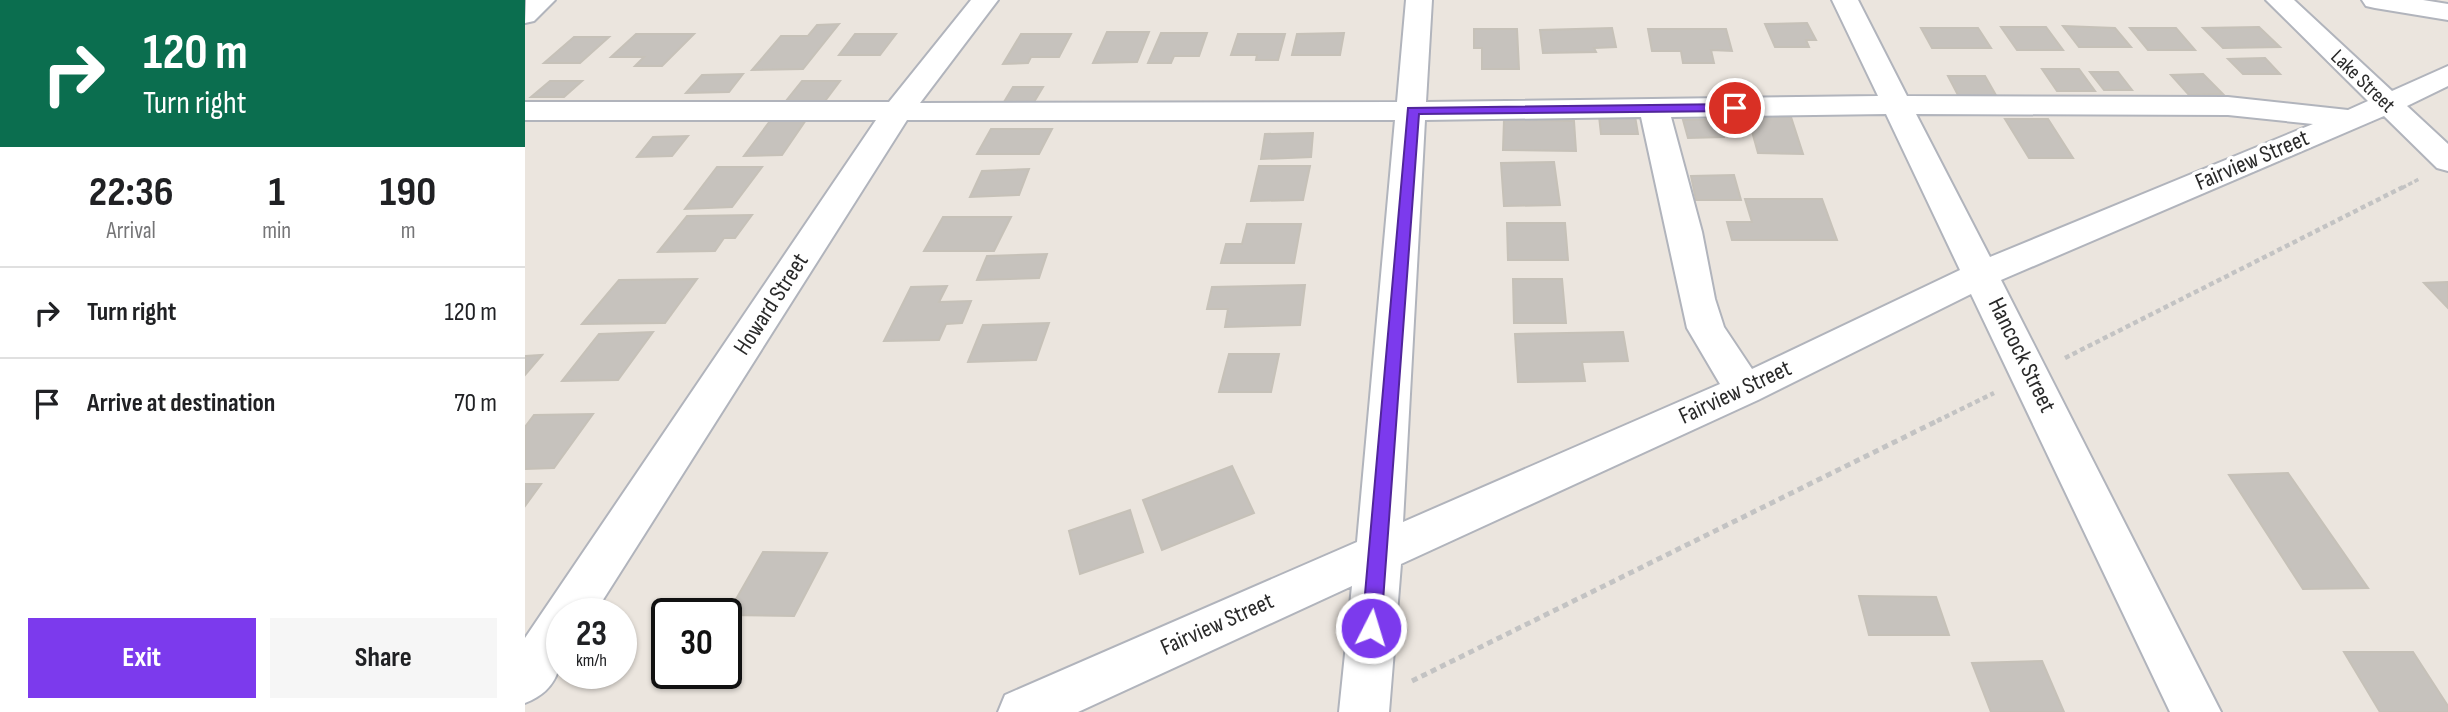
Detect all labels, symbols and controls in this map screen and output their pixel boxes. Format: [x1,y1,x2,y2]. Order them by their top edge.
text: 120 m [143,24,248,83]
icon: right [28,28,119,119]
street label: Lake Street [2326,44,2400,118]
pin [1705,78,1765,138]
text: Turn right [143,84,247,123]
icon: arrive [1716,89,1754,127]
street label: Fairview Street [2191,123,2313,197]
text: 22:36 [89,167,174,218]
text: 1 [268,167,285,218]
text: 190 [380,167,436,218]
text: Arrival [106,217,156,245]
text: min [262,217,291,245]
text: m [401,217,415,245]
street label: Howard Street [727,248,815,360]
street label: Hancock Street [1982,293,2062,417]
icon: right [28,294,66,332]
text: Turn right [87,297,176,328]
text: 120 m [444,297,497,328]
street label: Fairview Street [1674,353,1796,431]
icon: arrive [28,385,66,423]
text: Arrive at destination [87,388,275,419]
text: 70 m [454,388,497,419]
street label: Fairview Street [1156,586,1278,662]
position arrow [1334,591,1408,665]
speed limit sign: 30 [651,598,742,689]
text: 23 [576,613,607,656]
button: Exit [28,618,256,698]
button: Share [270,618,497,698]
text: km/h [576,650,607,671]

